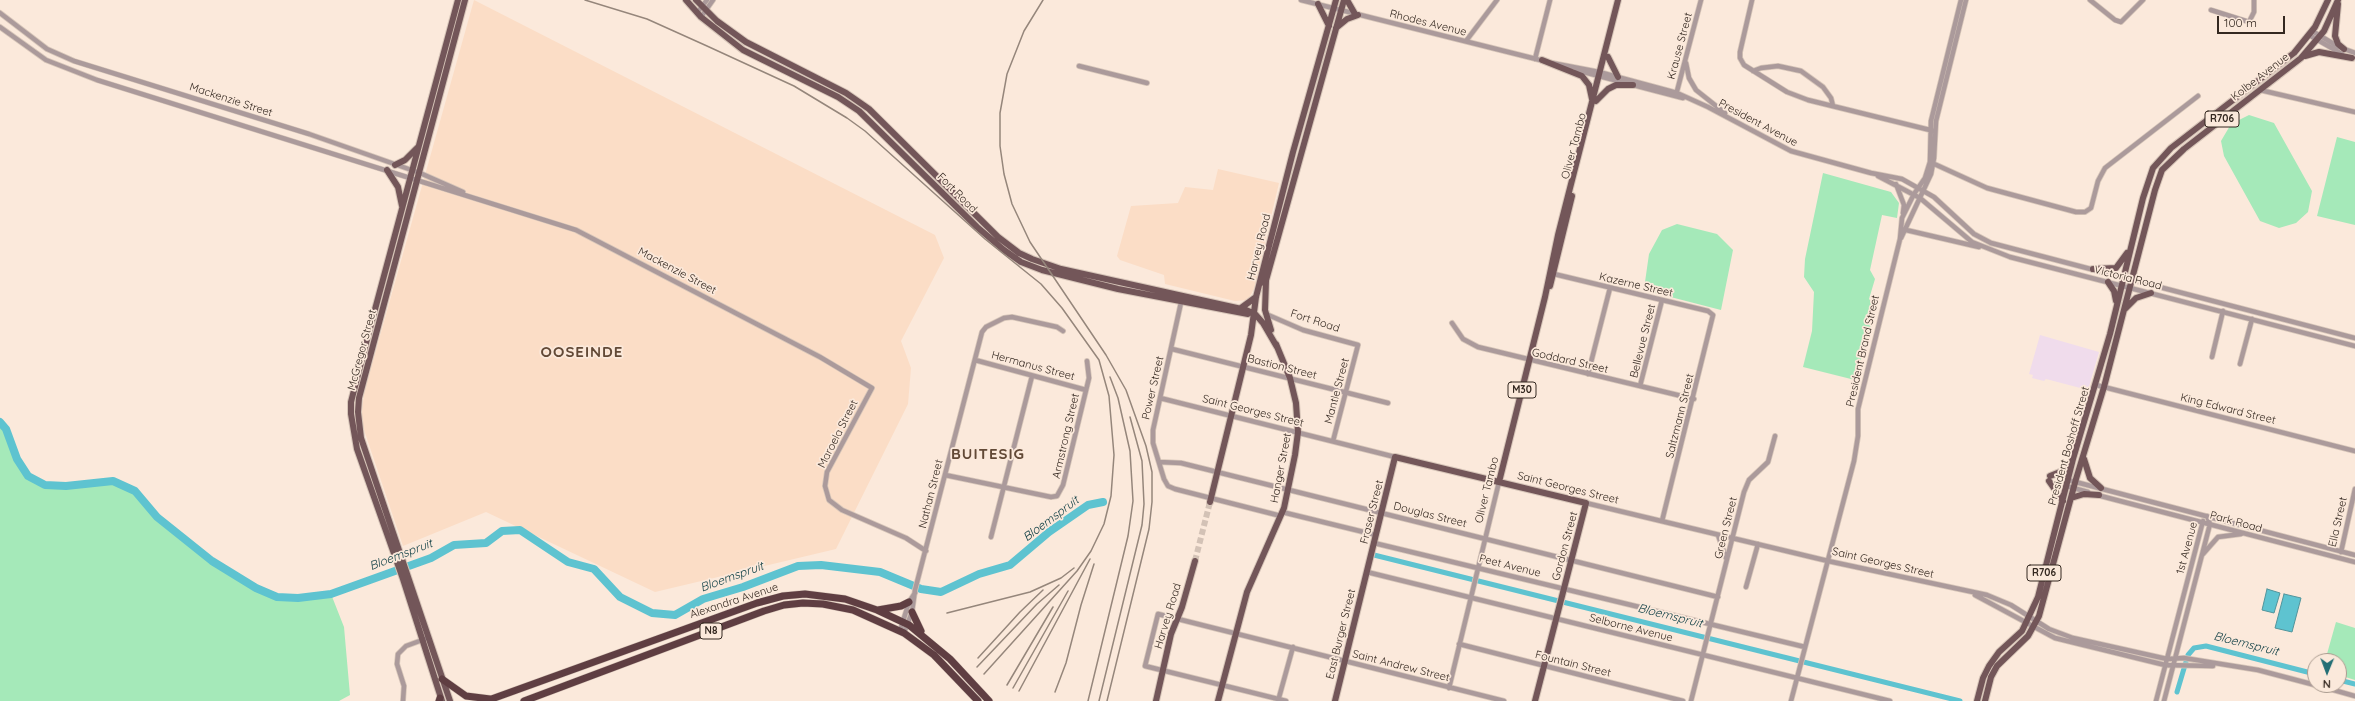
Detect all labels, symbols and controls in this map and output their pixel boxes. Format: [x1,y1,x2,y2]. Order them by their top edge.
street label: Rhodes Avenue [1388,7,1468,39]
scale bar [2219,8,2287,34]
street label: Krause Street [1665,11,1695,81]
text: 100 m [2224,15,2257,30]
street label: Kolbe Avenue [2228,50,2292,104]
street label: Mackenzie Street [188,80,274,120]
street label: President Avenue [1716,97,1800,149]
street label: Oliver Tambo [1559,111,1589,181]
road number: R706 [2205,111,2239,127]
street label: Fort Road [934,170,980,216]
street label: Harvey Road [1244,212,1274,282]
street label: Mackenzie Street [636,245,718,297]
street label: Victoria Road [2093,263,2163,293]
street label: Kazerne Street [1598,270,1674,300]
street label: President Brand Street [1844,294,1882,408]
street label: Bellevue Street [1627,303,1659,379]
street label: Fort Road [1289,307,1341,335]
street label: McGregor Street [345,308,379,392]
district label: OOSEINDE [541,343,623,361]
street label: Goddard Street [1531,346,1609,376]
street label: Hermanus Street [990,349,1076,383]
street label: Bastion Street [1246,352,1318,382]
street label: Power Street [1139,355,1167,421]
street label: Mantle Street [1322,357,1352,425]
street label: Saltzmann Street [1663,372,1697,460]
road number: M30 [1508,382,1536,398]
street label: President Boshoff Street [2046,385,2092,507]
street label: King Edward Street [2179,391,2277,427]
street label: Armstrong Street [1050,392,1082,480]
street label: Saint Georges Street [1201,392,1305,430]
street label: Maroela Street [815,398,861,470]
street label: Hanger Street [1268,432,1294,504]
district label: BUITESIG [951,445,1025,463]
street label: Oliver Tambo [1472,455,1502,525]
street label: Nathan Street [916,458,946,530]
street label: Saint Georges Street [1516,469,1620,507]
street label: Fraser Street [1358,479,1386,545]
water label: Bloemspruit [1020,493,1082,545]
street label: Green Street [1712,496,1740,560]
street label: Ella Street [2326,496,2350,548]
street label: Douglas Street [1392,500,1468,530]
street label: Park Road [2208,509,2264,535]
street label: Gordon Street [1549,510,1581,582]
street label: 1st Avenue [2174,520,2200,576]
water label: Bloemspruit [367,536,435,574]
street label: Saint Georges Street [1831,545,1935,581]
street label: Peet Avenue [1478,552,1542,580]
water label: Bloemspruit [698,559,766,595]
road number: R706 [2027,565,2061,581]
street label: Alexandra Avenue [688,580,780,622]
street label: Harvey Road [1152,582,1184,650]
street label: East Burger Street [1323,588,1359,680]
water label: Bloemspruit [1636,601,1704,631]
street label: Selborne Avenue [1588,611,1674,645]
road number: N8 [700,623,722,639]
water label: Bloemspruit [2212,629,2280,659]
street label: Saint Andrew Street [1351,648,1451,684]
street label: Fountain Street [1534,648,1612,680]
north arrow [2307,653,2347,693]
text: N [2323,677,2331,691]

